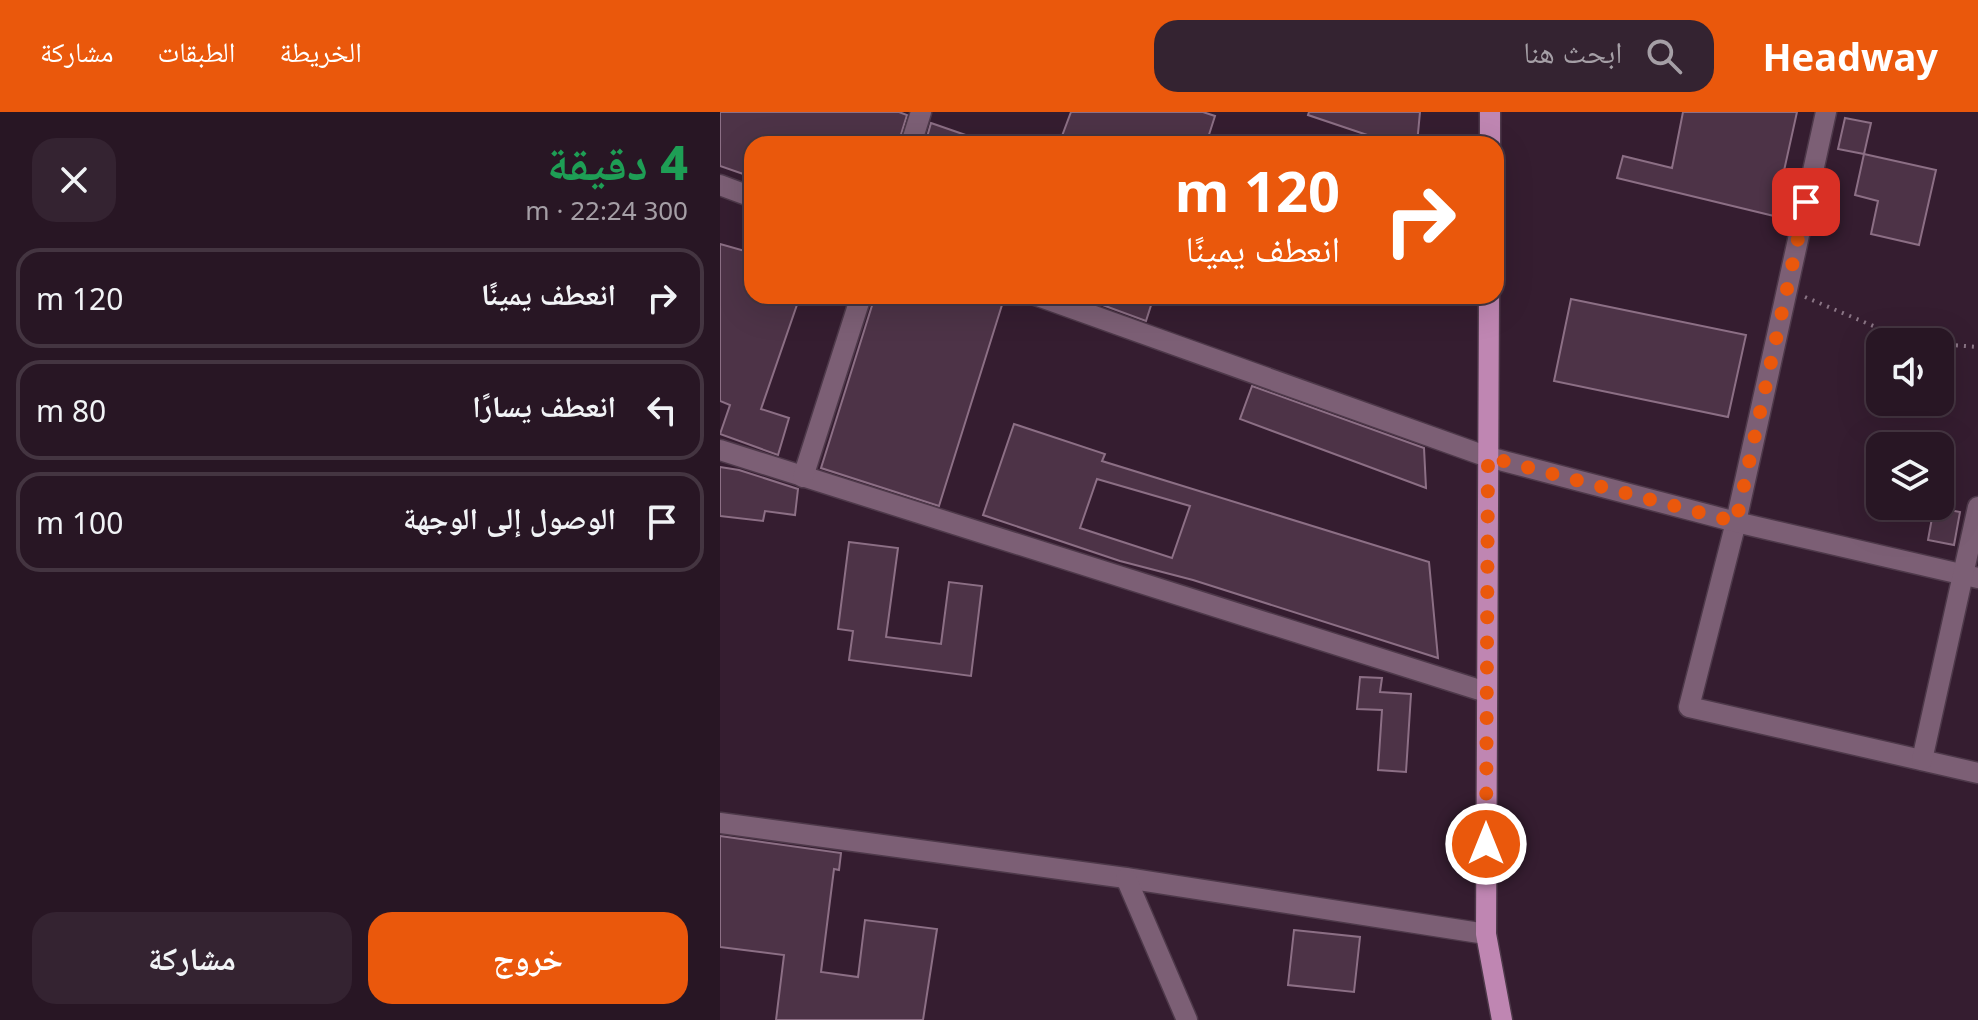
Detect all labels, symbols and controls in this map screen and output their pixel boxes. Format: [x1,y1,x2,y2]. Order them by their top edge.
search box [1154,20,1714,92]
text: Headway [1762,30,1938,82]
text: ابحث هنا [1523,31,1622,72]
text: مشاركة [40,32,114,70]
text: الطبقات [158,32,235,70]
text: الخريطة [279,32,362,70]
icon: search [1642,34,1686,78]
text: 4 دقيقة [547,129,688,194]
button: close [32,138,116,222]
text: 120 m [1175,152,1340,228]
icon: right [1368,168,1472,272]
pin [1772,168,1840,236]
icon: arrive [1784,180,1828,224]
text: 300 m · 22:24 [525,192,688,228]
text: انعطف يمينًا [1185,224,1340,273]
text: انعطف يمينًا [481,273,616,314]
icon: right [640,276,684,320]
text: 120 m [36,278,123,319]
map controls [1866,328,1954,520]
button: sound [1866,328,1954,416]
text: انعطف يسارًا [472,385,616,426]
icon: left [640,388,684,432]
text: 80 m [36,390,106,431]
button: layers [1866,432,1954,520]
text: الوصول إلى الوجهة [403,497,616,538]
icon: arrive [640,500,684,544]
text: 100 m [36,502,123,543]
position arrow [1444,802,1528,886]
button: مشاركة [32,912,352,1004]
button: خروج [368,912,688,1004]

